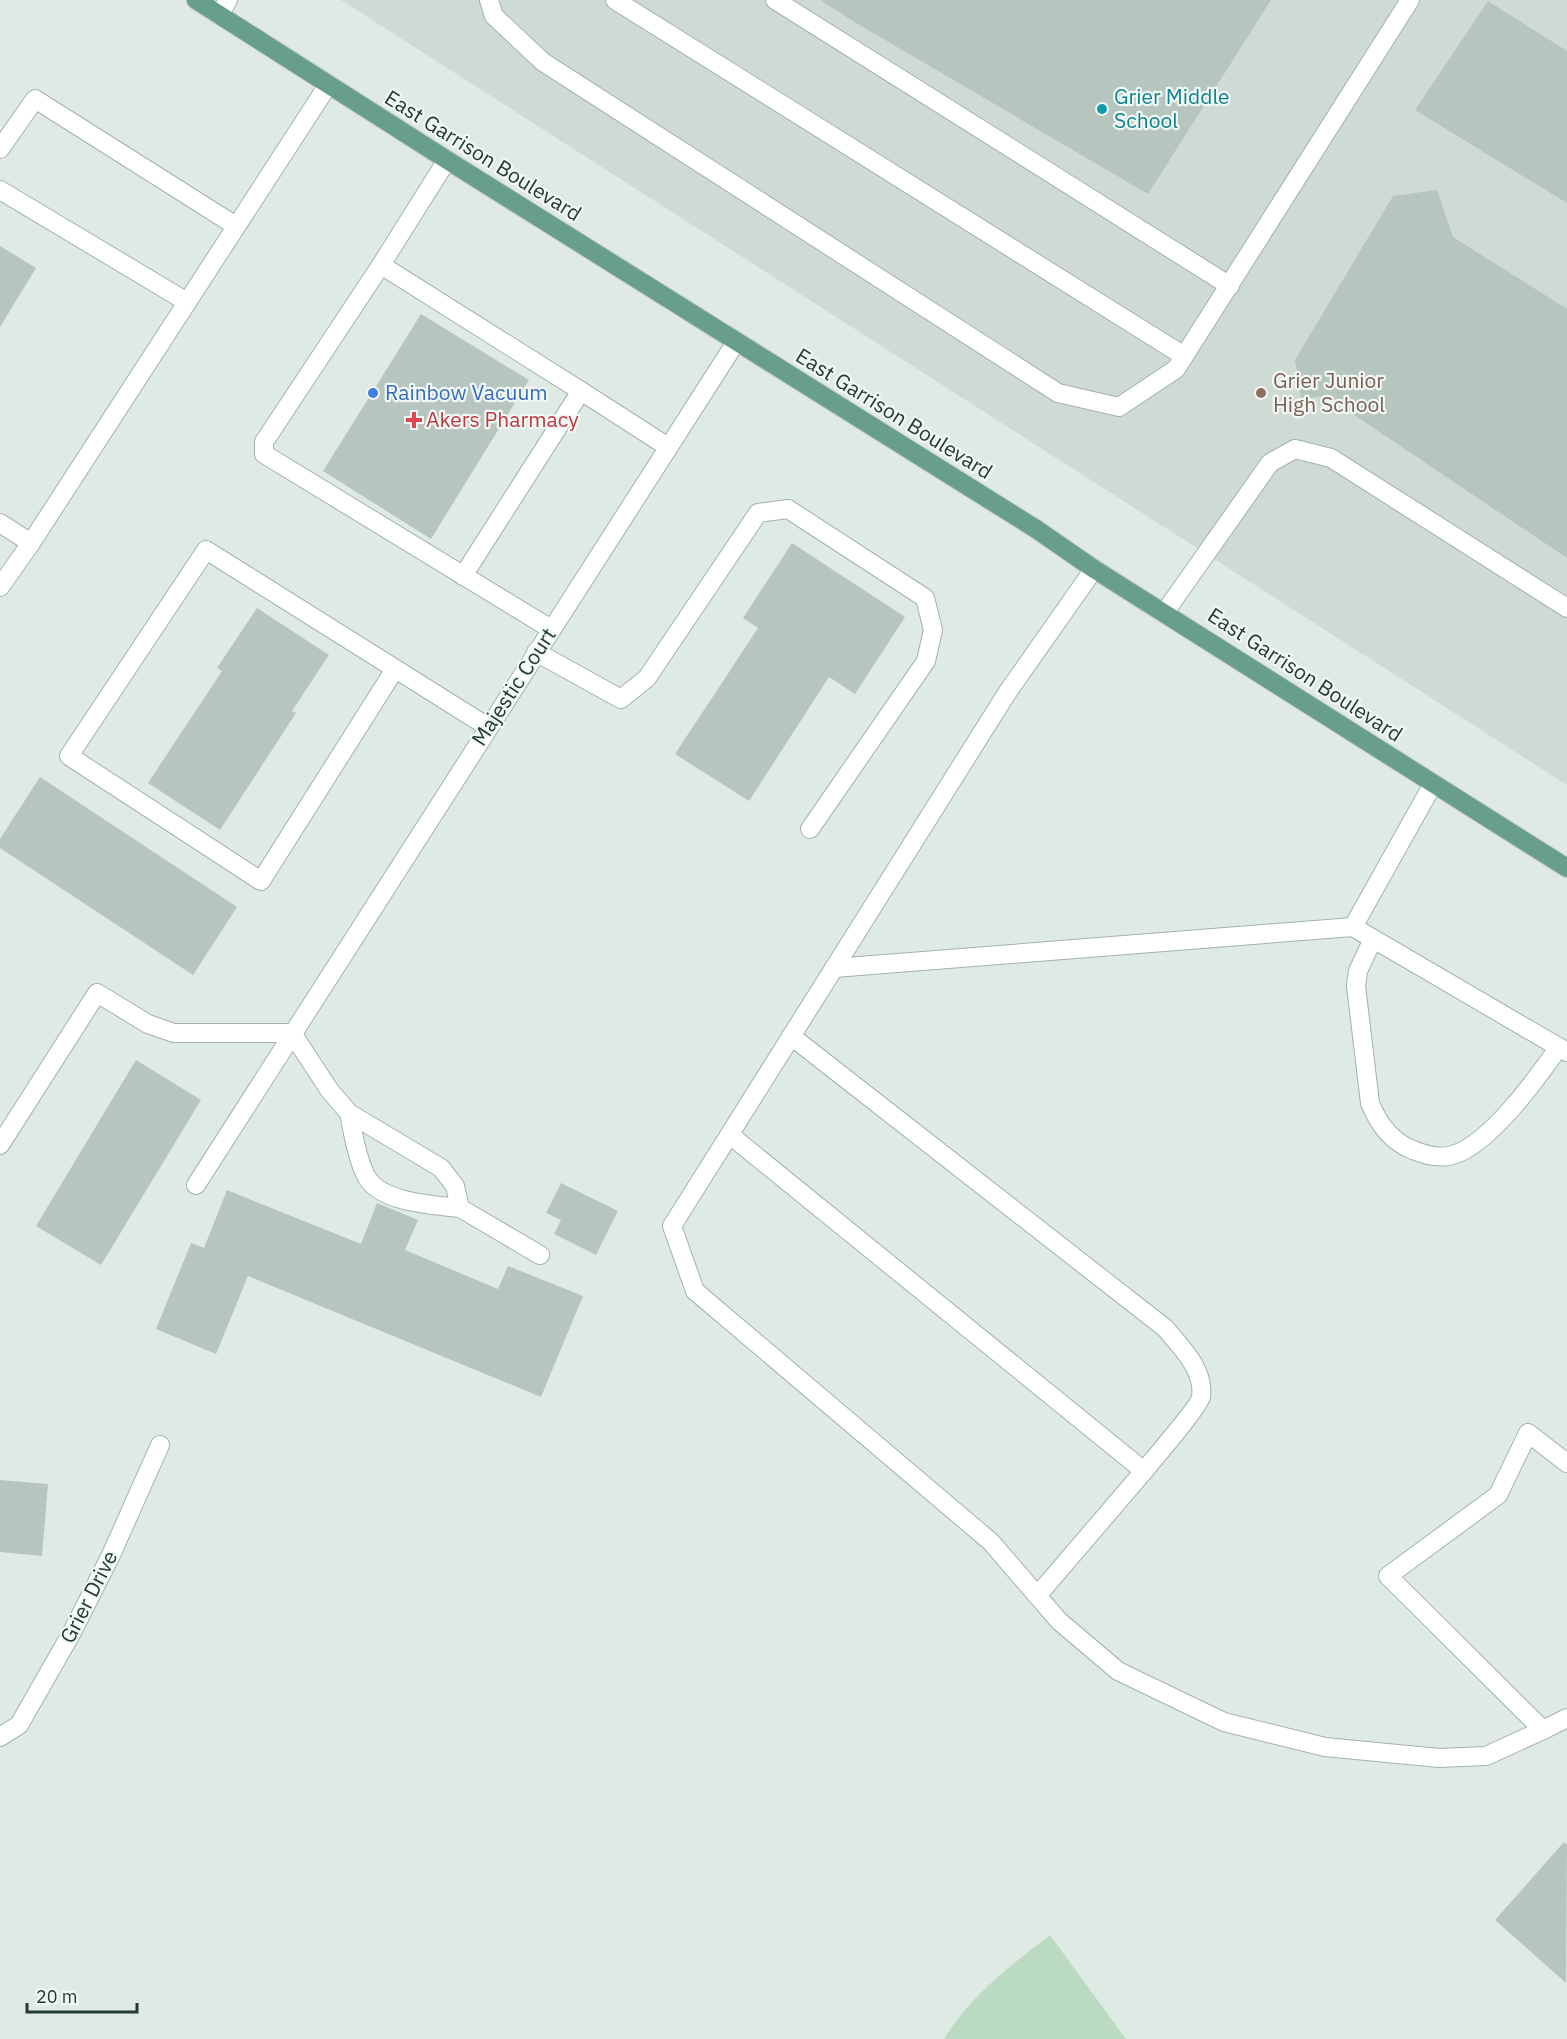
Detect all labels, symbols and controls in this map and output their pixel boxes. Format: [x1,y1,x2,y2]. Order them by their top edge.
place label: Grier Middle School [1114,82,1230,134]
street label: East Garrison Boulevard [380,83,587,227]
marker: Grier Middle School [1095,102,1109,116]
street label: East Garrison Boulevard [791,341,998,485]
place label: Grier Junior High School [1273,366,1385,418]
place label: Rainbow Vacuum [385,378,548,406]
marker: Rainbow Vacuum [366,386,380,400]
marker: Grier Junior High School [1254,386,1268,400]
place label: Akers Pharmacy [426,405,579,433]
marker: Akers Pharmacy [407,413,421,427]
street label: East Garrison Boulevard [1203,601,1408,748]
street label: Majestic Court [465,622,562,751]
street label: Grier Drive [53,1545,123,1648]
scale bar [27,1976,136,2014]
text: 20 m [36,1985,78,2008]

